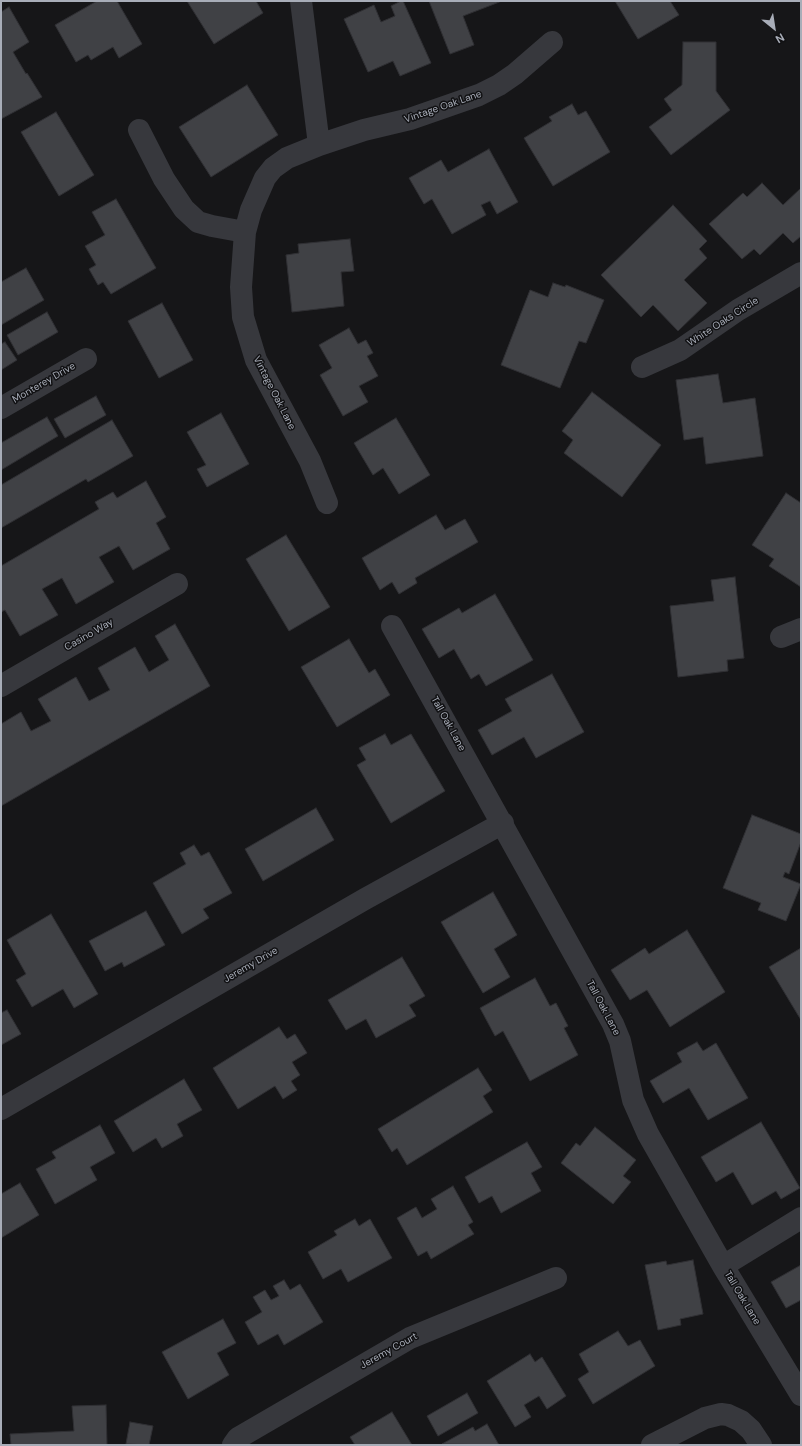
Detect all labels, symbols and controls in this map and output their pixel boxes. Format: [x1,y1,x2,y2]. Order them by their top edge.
north arrow [754,8,794,48]
text: N [773,30,787,46]
street label: Vintage Oak Lane [403,88,483,126]
street label: White Oaks Circle [685,295,761,349]
street label: Vintage Oak Lane [250,354,298,432]
street label: Monterey Drive [11,360,77,406]
street label: Casino Way [62,616,116,654]
street label: Tall Oak Lane [428,695,468,753]
street label: Jeremy Drive [222,945,280,985]
street label: Tall Oak Lane [584,979,622,1037]
street label: Tall Oak Lane [721,1269,763,1327]
street label: Jeremy Court [358,1330,420,1372]

